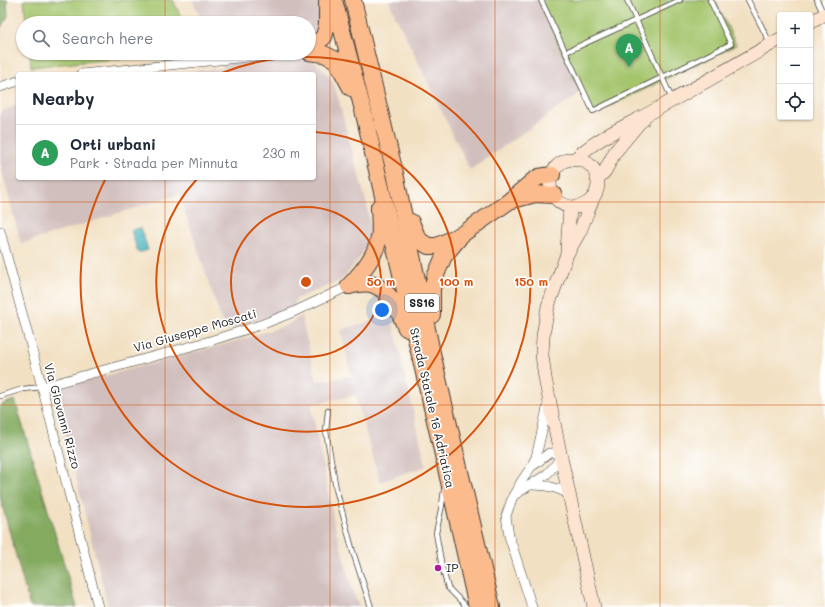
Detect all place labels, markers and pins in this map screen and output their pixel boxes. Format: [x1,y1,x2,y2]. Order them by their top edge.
pin: A [616,34,642,67]
centre of rings [299,275,313,289]
place label: IP [446,559,459,575]
marker: IP [433,563,443,573]

